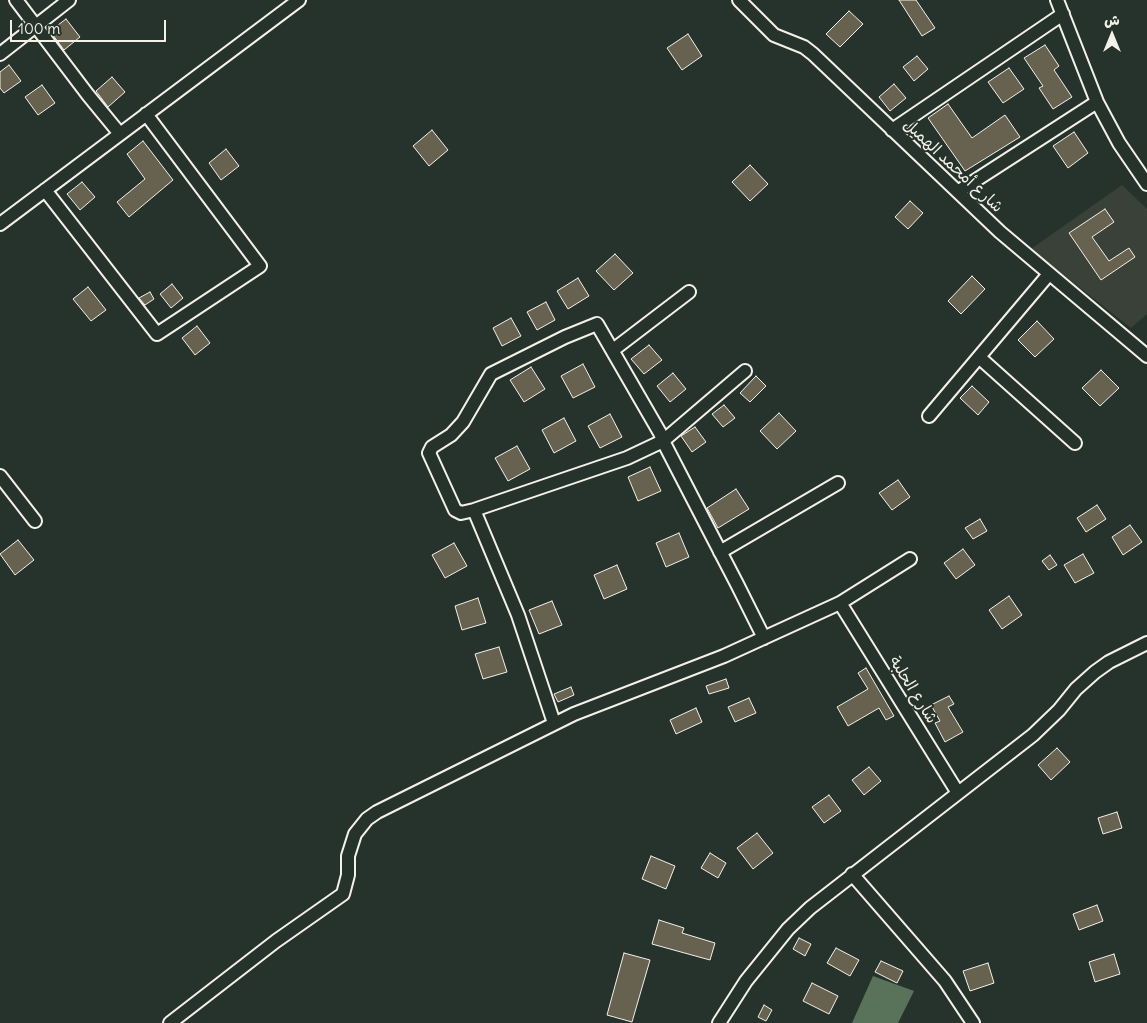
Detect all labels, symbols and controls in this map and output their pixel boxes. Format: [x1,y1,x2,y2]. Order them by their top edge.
scale bar [12,10,169,42]
north arrow [1087,10,1137,60]
text: ش [1104,11,1120,29]
text: 100 m [18,19,60,38]
street label: شارع أمحمد الهميل [899,115,1007,217]
street label: شارع الحلبة [885,653,941,727]

